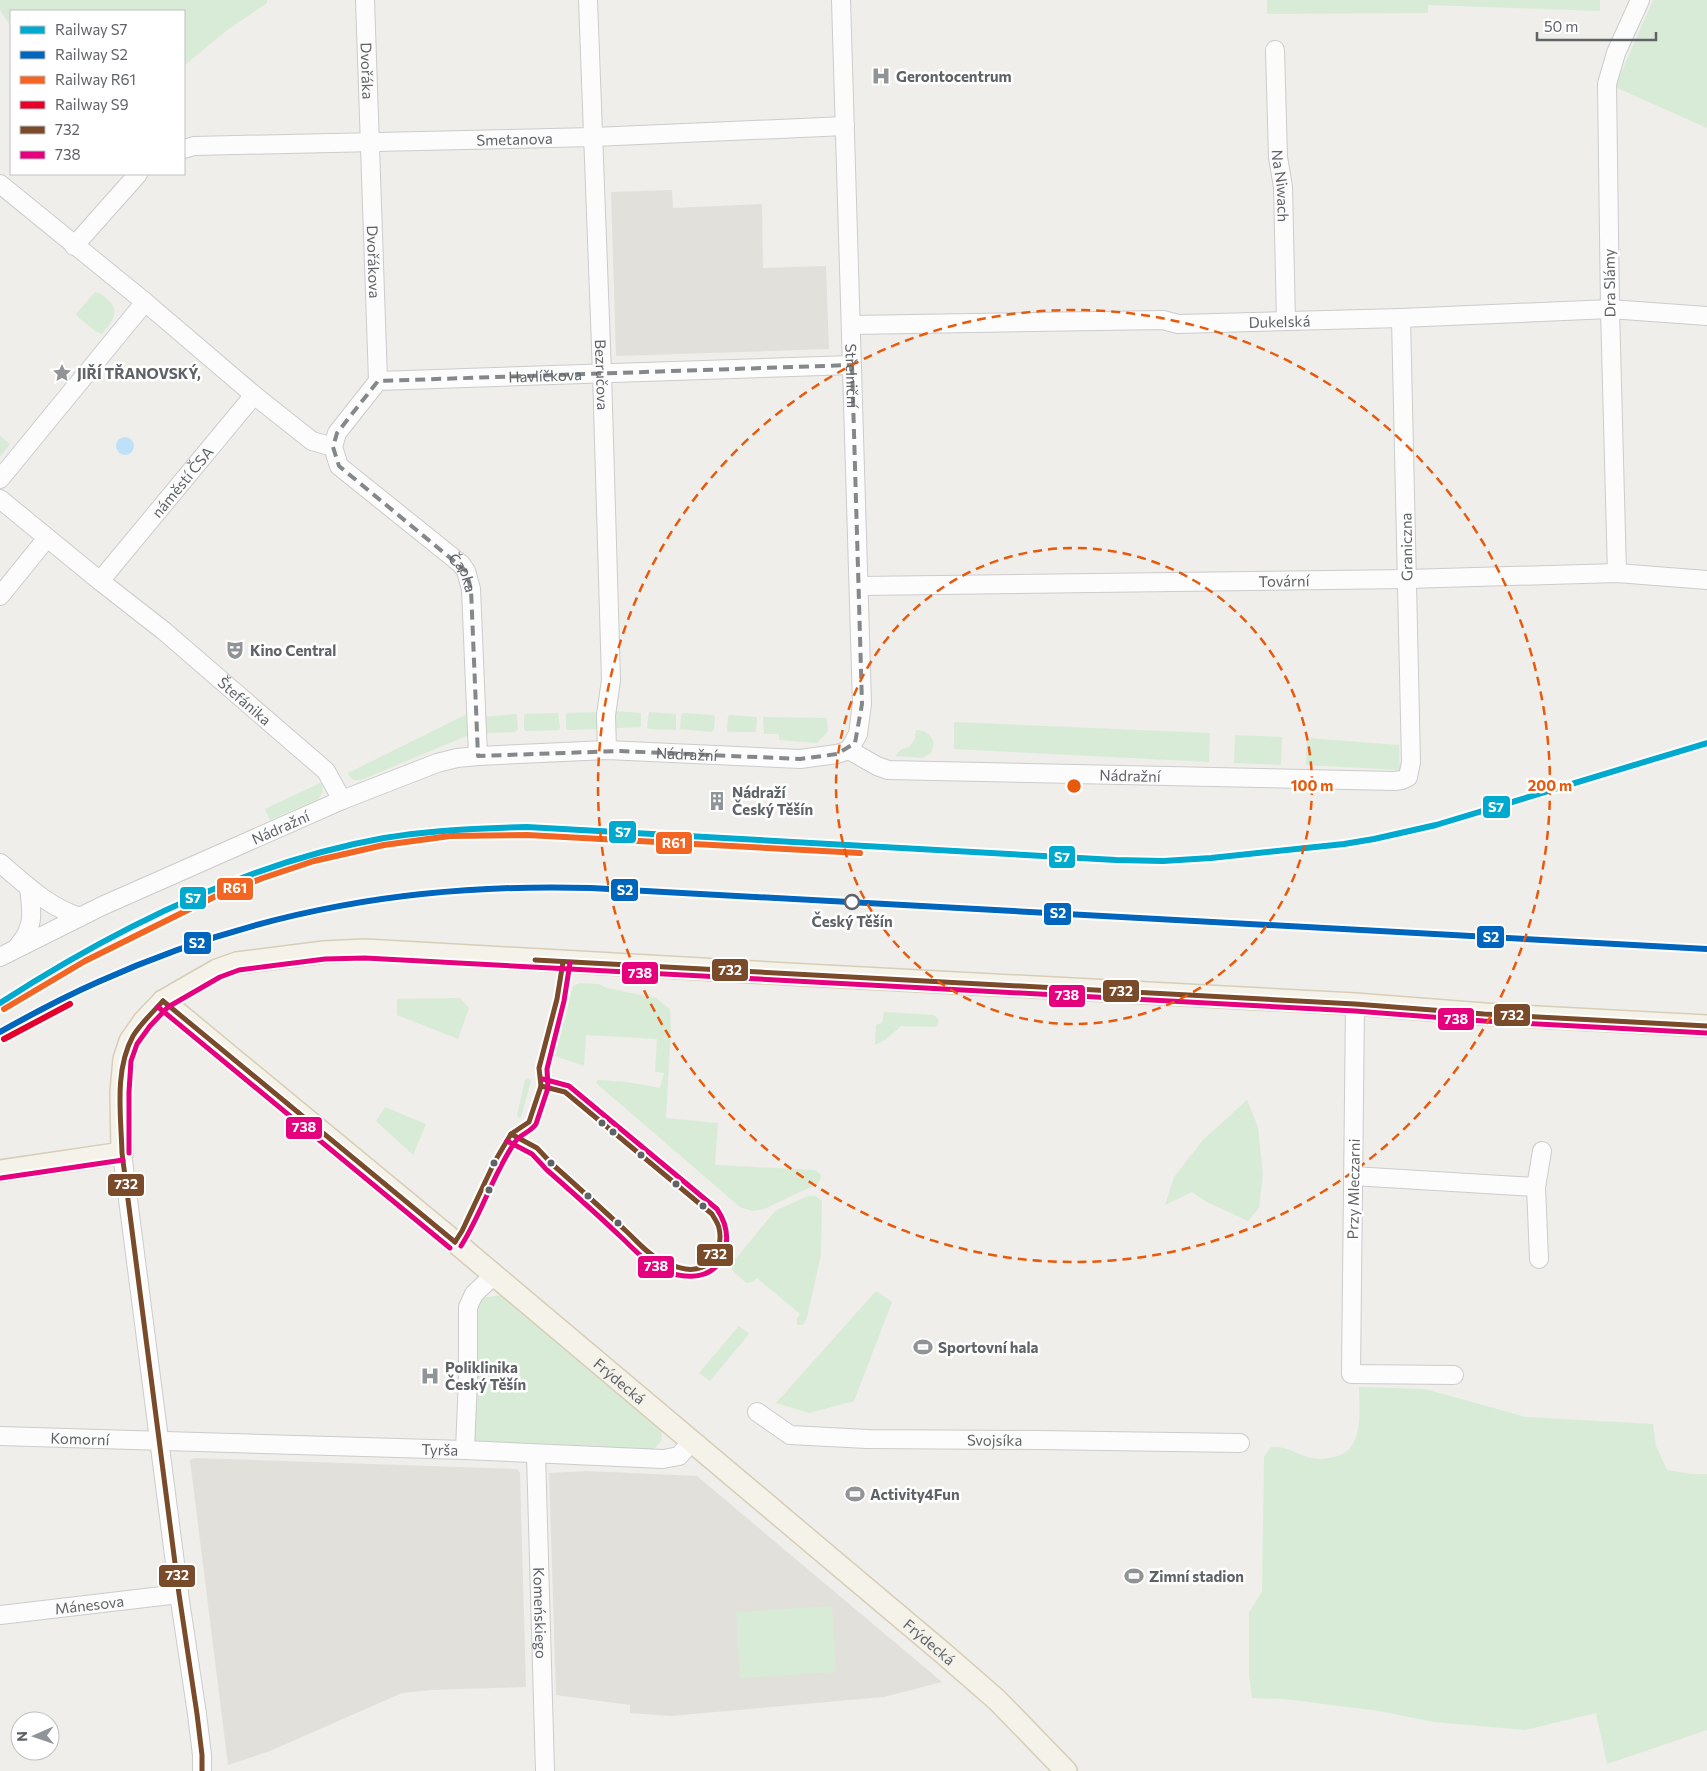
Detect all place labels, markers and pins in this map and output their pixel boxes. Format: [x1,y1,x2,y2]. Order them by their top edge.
hospital icon: Gerontocentrum [870,65,892,87]
place label: Gerontocentrum [896,67,1012,85]
place icon: JIŘÍ TŘANOVSKÝ, [51,362,73,384]
place label: JIŘÍ TŘANOVSKÝ, [77,364,201,382]
theatre icon: Kino Central [224,639,246,661]
place label: Kino Central [250,641,336,659]
centre of rings [1065,777,1083,795]
place label: Nádraží Český Těšín [732,783,813,818]
building icon: Nádraží Český Těšín [706,790,728,812]
marker: Český Těšín [844,894,860,910]
place label: Český Těšín [811,911,893,930]
unlabelled marker [597,1118,607,1128]
unlabelled marker [608,1127,618,1137]
unlabelled marker [636,1150,646,1160]
unlabelled marker [489,1158,499,1168]
unlabelled marker [546,1158,556,1168]
unlabelled marker [671,1179,681,1189]
unlabelled marker [484,1185,494,1195]
unlabelled marker [583,1191,593,1201]
unlabelled marker [698,1201,708,1211]
unlabelled marker [613,1218,623,1228]
sports icon: Sportovní hala [912,1336,934,1358]
place label: Sportovní hala [938,1338,1038,1356]
place label: Poliklinika Český Těšín [445,1358,526,1393]
hospital icon: Poliklinika Český Těšín [419,1365,441,1387]
sports icon: Activity4Fun [844,1483,866,1505]
place label: Activity4Fun [870,1485,960,1503]
sports icon: Zimní stadion [1123,1565,1145,1587]
place label: Zimní stadion [1149,1567,1244,1585]

